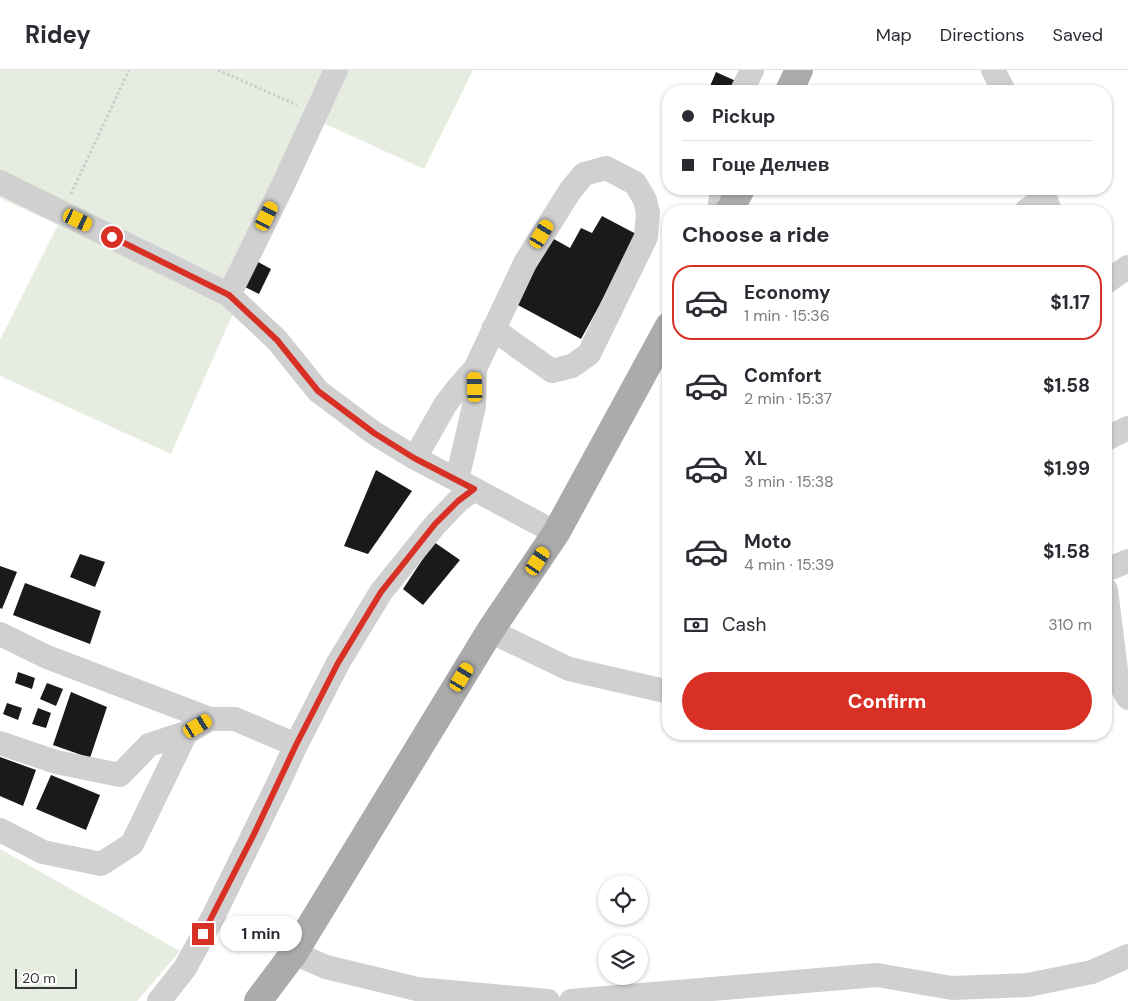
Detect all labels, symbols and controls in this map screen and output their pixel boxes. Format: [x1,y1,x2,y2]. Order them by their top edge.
text: Ridey [25,19,91,50]
text: Map [876,23,912,47]
text: Directions [940,23,1025,47]
text: Saved [1053,23,1103,47]
text: Pickup [712,104,776,129]
text: Гоце Делчев [712,152,829,177]
car [253,199,280,233]
car [61,207,94,233]
car [527,217,556,251]
text: Choose a ride [682,220,830,249]
route start [101,226,123,248]
icon: car [684,280,729,325]
text: Economy [744,280,831,305]
text: $1.17 [1050,290,1090,315]
text: 1 min · 15:36 [744,305,830,326]
icon: car [684,363,729,408]
text: Comfort [744,363,822,388]
car [466,372,483,402]
text: $1.58 [1043,373,1090,398]
text: 2 min · 15:37 [744,388,832,409]
icon: car [684,446,729,491]
text: XL [744,446,767,471]
text: $1.99 [1043,456,1090,481]
text: 3 min · 15:38 [744,471,834,492]
icon: car [684,529,729,574]
text: Moto [744,529,792,554]
text: $1.58 [1043,539,1090,564]
car [523,544,552,578]
text: 4 min · 15:39 [744,554,834,575]
icon: cash [682,611,710,639]
text: Cash [722,612,766,637]
text: 310 m [1048,614,1092,635]
car [447,660,476,694]
button: Confirm [682,672,1092,730]
car [181,712,214,740]
map controls [598,875,648,985]
button: locate [598,875,648,925]
callout: 1 min [220,916,303,952]
route end [192,923,214,945]
text: 1 min [242,923,280,944]
button: layers [598,935,648,985]
scale bar [15,966,78,989]
text: 20 m [22,969,56,987]

